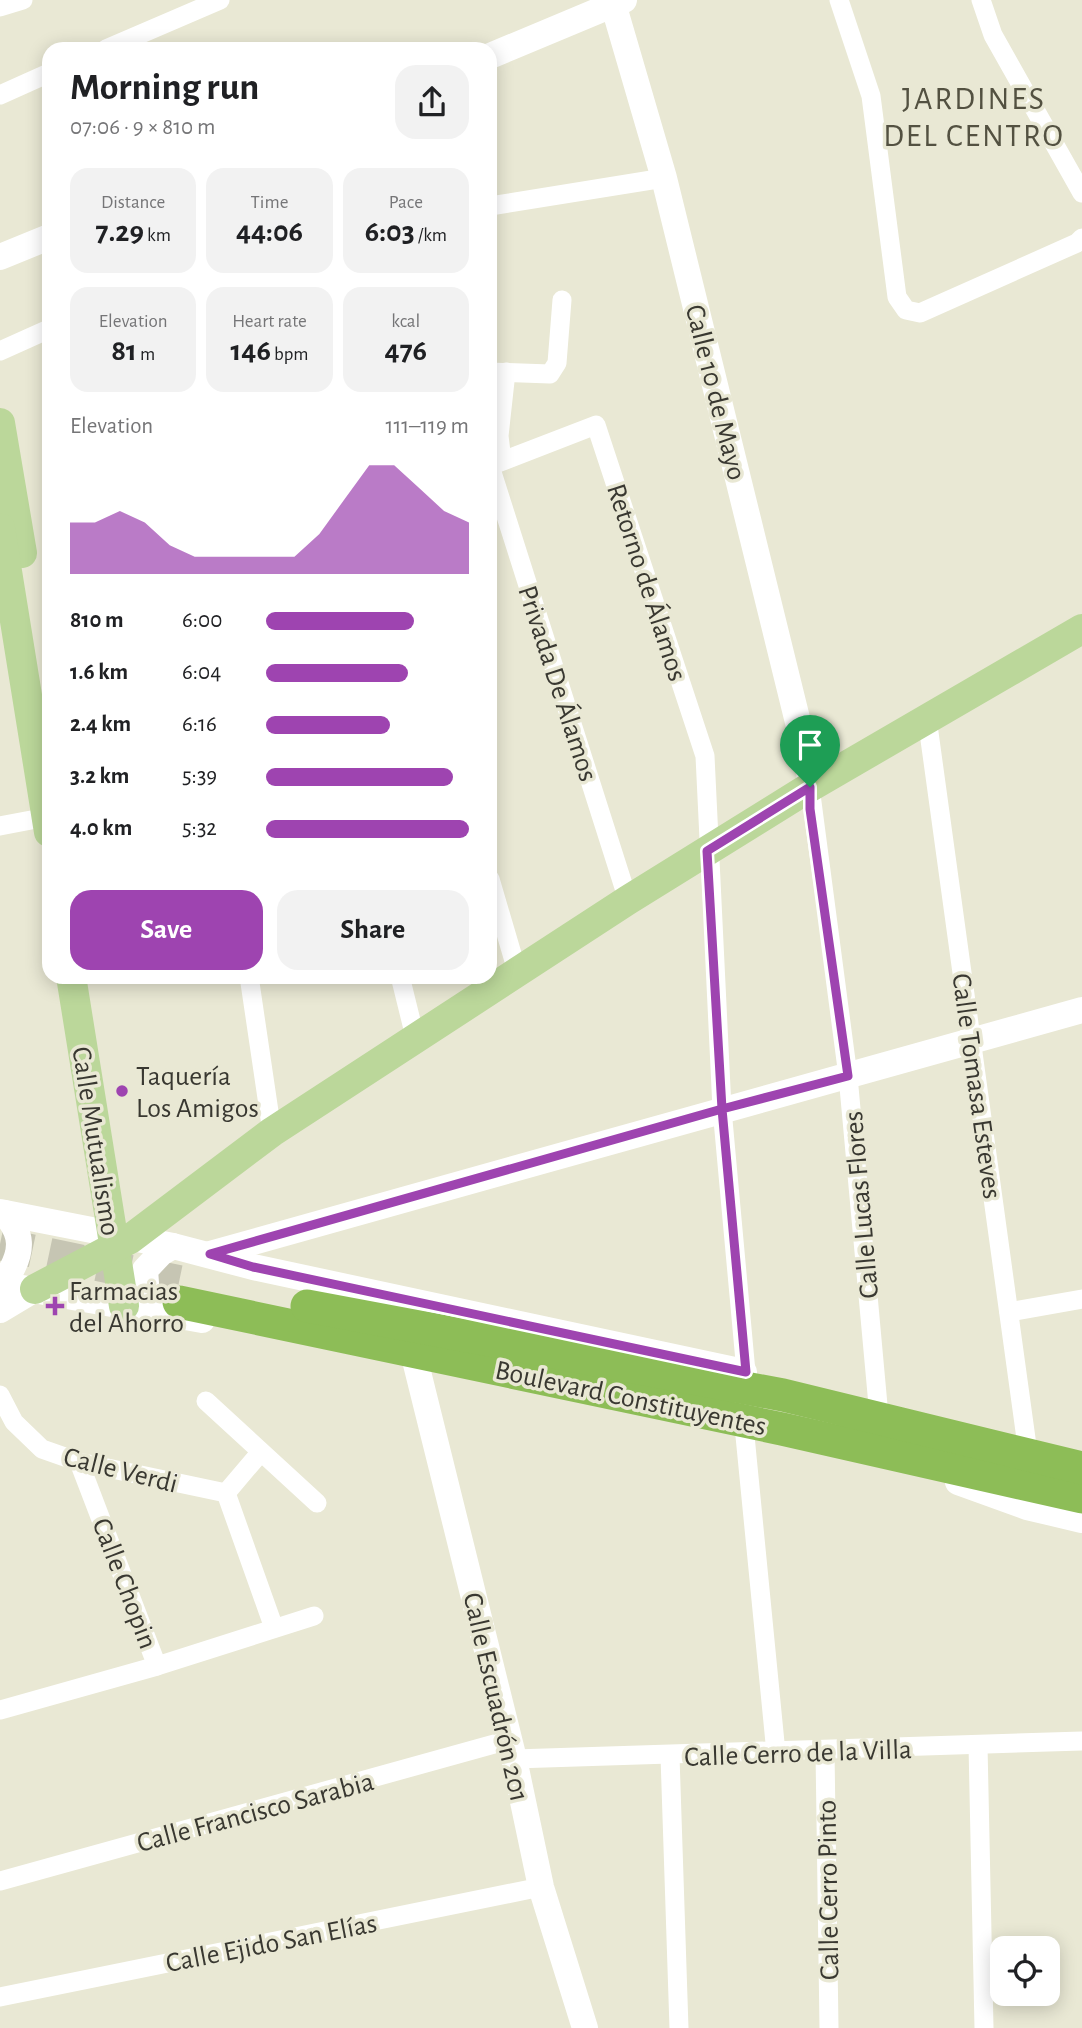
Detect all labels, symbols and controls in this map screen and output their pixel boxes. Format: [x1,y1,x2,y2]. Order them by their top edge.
button: share [395,65,469,139]
text: Morning run [70,69,259,107]
district label: JARDINES DEL CENTRO [883,83,1065,152]
text: 07:06 · 9 × 810 m [70,116,215,139]
text: Distance [101,193,165,212]
text: Time [251,193,288,212]
text: Pace [389,193,423,212]
text: 7.29 [95,217,144,247]
text: 44:06 [236,217,303,247]
text: 6:03 [365,217,415,247]
text: km [144,226,171,245]
text: /km [415,226,447,245]
street label: Calle 10 de Mayo [680,302,750,483]
text: Elevation [99,312,168,331]
text: Heart rate [232,312,307,331]
text: kcal [391,312,420,331]
text: 81 [111,336,137,366]
text: 146 [231,336,271,366]
text: 476 [385,336,427,366]
text: m [137,345,155,364]
text: bpm [271,345,308,364]
text: Elevation [70,415,153,438]
text: 111–119 m [385,415,469,438]
street label: Retorno de Álamos [601,480,694,685]
street label: Privada De Álamos [512,581,605,785]
text: 810 m [70,609,124,632]
text: 6:00 [182,609,222,632]
text: 1.6 km [70,661,128,684]
text: 6:04 [182,661,221,684]
text: 2.4 km [70,713,131,736]
text: 6:16 [182,713,217,736]
pin [780,715,840,787]
icon: arrive [791,726,829,764]
text: 3.2 km [70,765,129,788]
text: 5:39 [182,765,217,788]
text: 4.0 km [70,817,132,840]
text: 5:32 [182,817,217,840]
button: Save [70,890,263,970]
button: Share [277,890,469,970]
street label: Calle Tomasa Esteves [946,972,1006,1201]
street label: Calle Mutualismo [66,1045,124,1238]
place label: Taquería Los Amigos [136,1063,259,1123]
marker: Taquería Los Amigos [114,1083,130,1099]
street label: Calle Lucas Flores [840,1110,884,1300]
place label: Farmacias del Ahorro [69,1278,184,1338]
marker: Farmacias del Ahorro [47,1298,63,1314]
street label: Boulevard Constituyentes [493,1357,769,1441]
street label: Calle Verdi [61,1443,180,1499]
street label: Calle Chopin [86,1515,162,1653]
street label: Calle Escuadrón 201 [457,1590,533,1805]
street label: Calle Cerro de la Villa [684,1736,913,1772]
street label: Calle Francisco Sarabia [134,1768,377,1858]
street label: Calle Cerro Pinto [813,1800,845,1980]
street label: Calle Ejido San Elías [164,1910,379,1978]
map controls [990,1936,1060,2006]
button: locate [990,1936,1060,2006]

